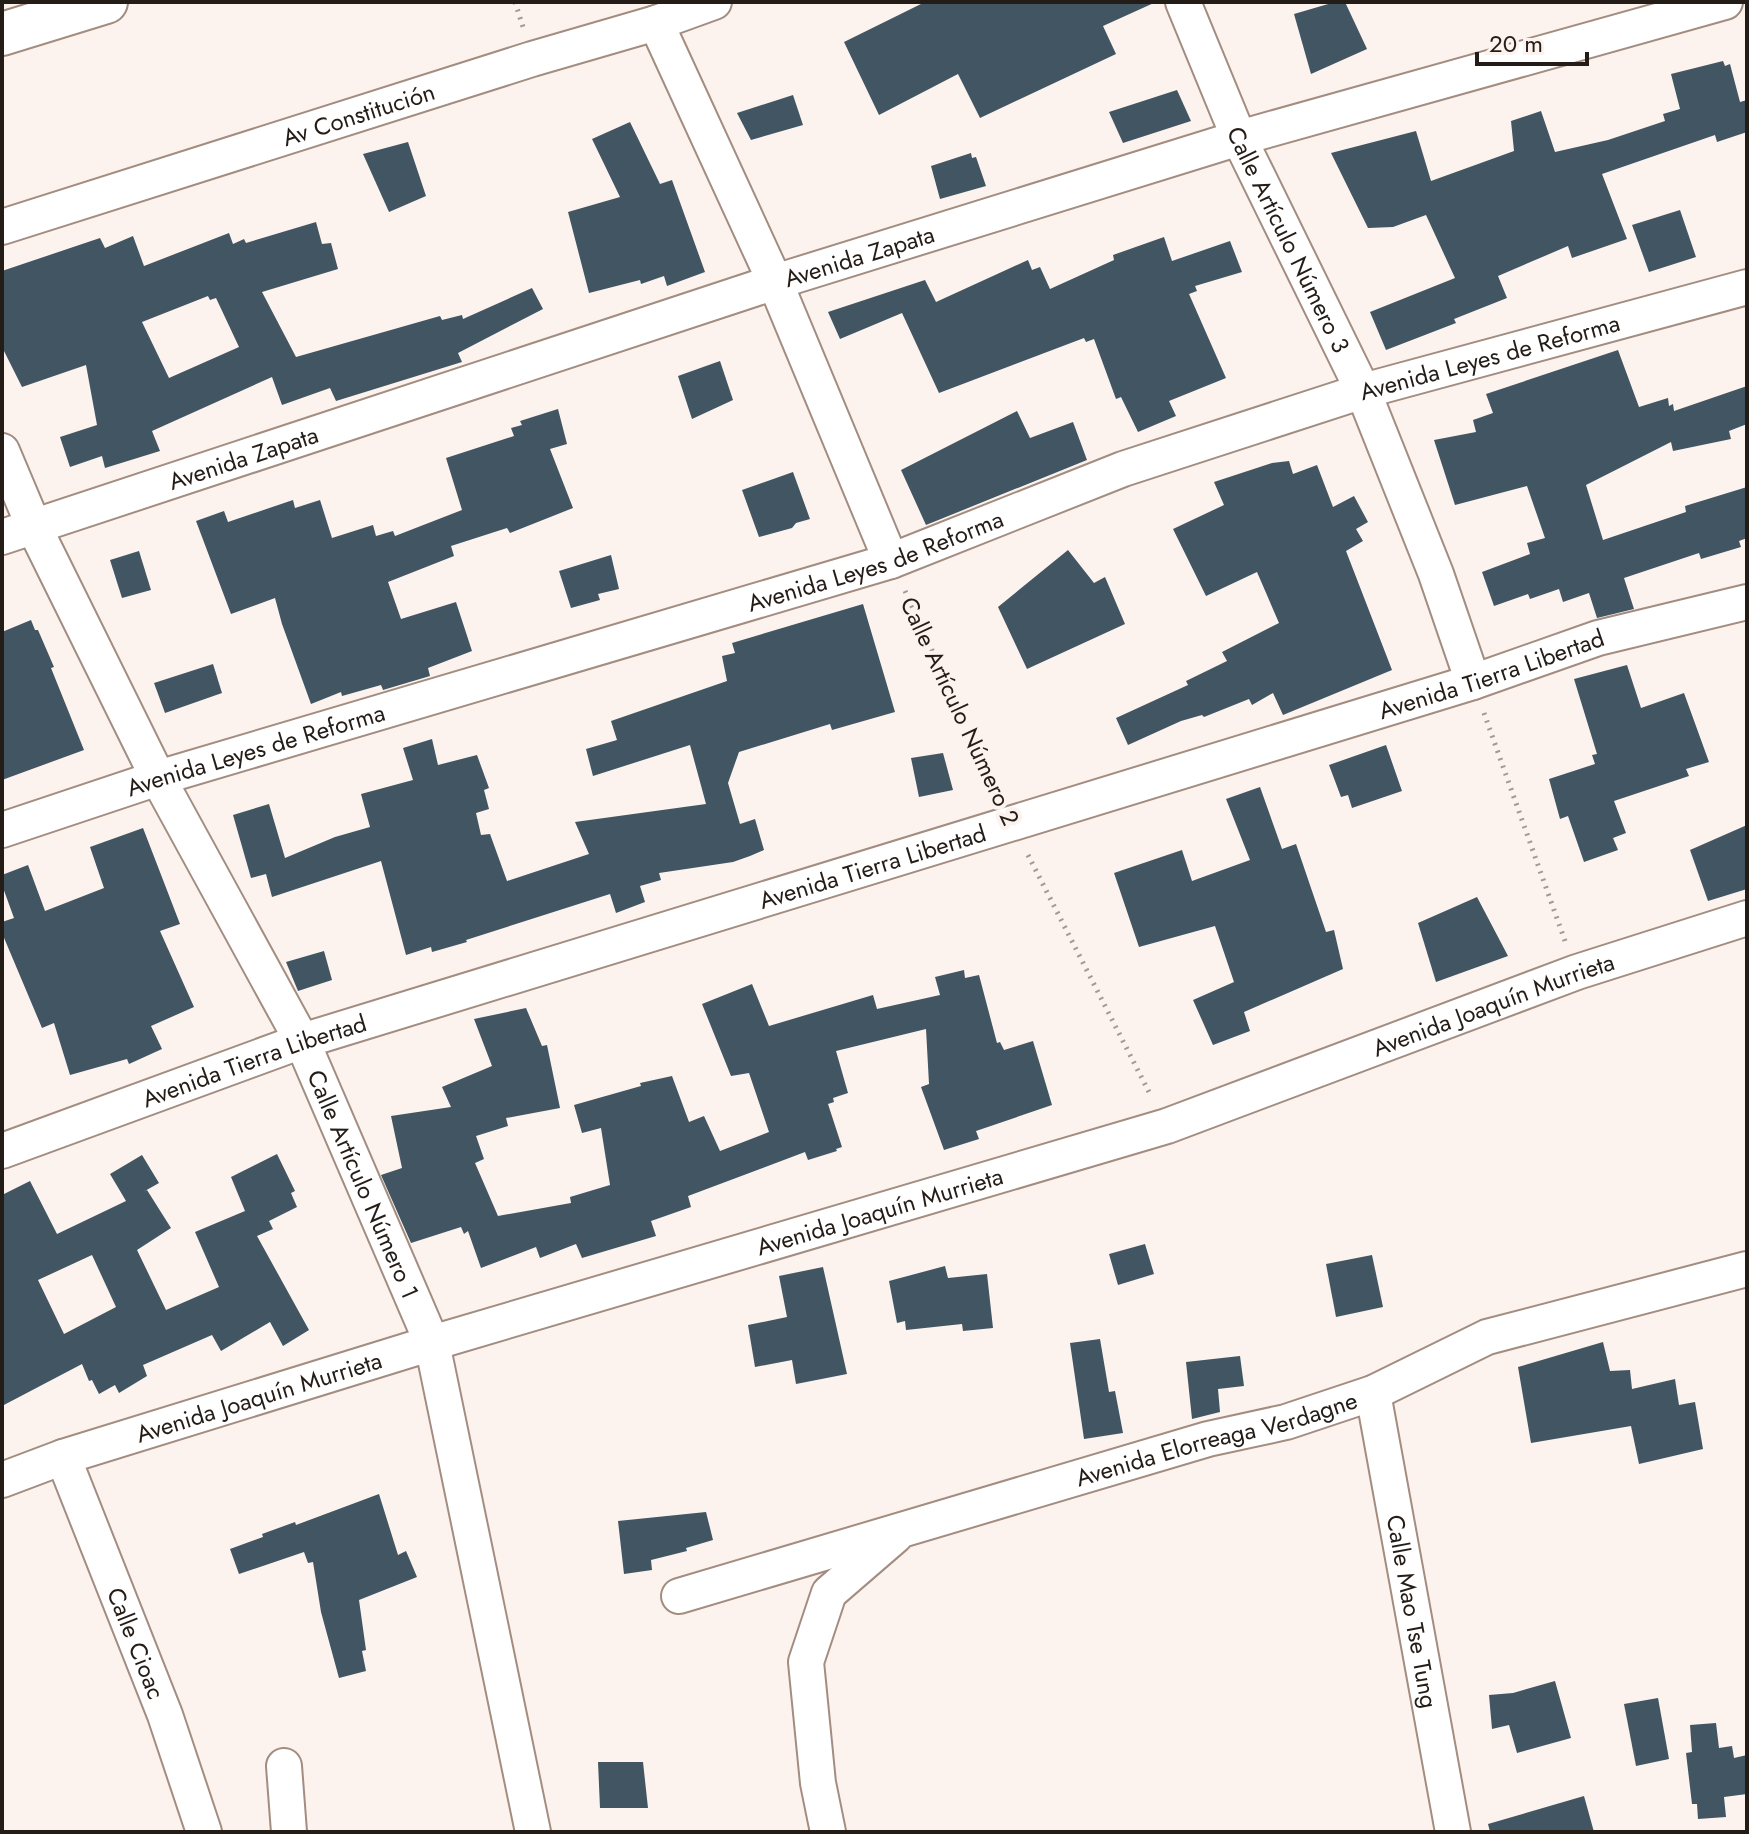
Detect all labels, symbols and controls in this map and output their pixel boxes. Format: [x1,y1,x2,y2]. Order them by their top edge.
scale bar [1477,16,1587,66]
text: 20 m [1489,26,1543,61]
street label: Av Constitución [278,73,439,155]
street label: Calle Artículo Número 3 [1219,121,1359,359]
street label: Avenida Zapata [780,216,939,296]
street label: Avenida Leyes de Reforma [1356,305,1624,409]
street label: Avenida Zapata [164,416,323,498]
street label: Avenida Leyes de Reforma [743,501,1008,620]
street label: Calle Artículo Número 2 [892,591,1028,831]
street label: Avenida Tierra Libertad [1374,620,1609,728]
street label: Avenida Leyes de Reforma [122,694,389,805]
street label: Avenida Tierra Libertad [754,815,990,917]
street label: Avenida Joaquín Murrieta [1367,944,1619,1065]
street label: Avenida Tierra Libertad [137,1005,371,1116]
street label: Calle Artículo Número 1 [299,1064,428,1304]
street label: Avenida Joaquín Murrieta [752,1158,1007,1264]
street label: Avenida Joaquín Murrieta [131,1342,386,1451]
street label: Avenida Elorreaga Verdagne [1071,1382,1362,1495]
street label: Calle Mao Tse Tung [1378,1512,1448,1711]
street label: Calle Cioac [99,1582,174,1704]

